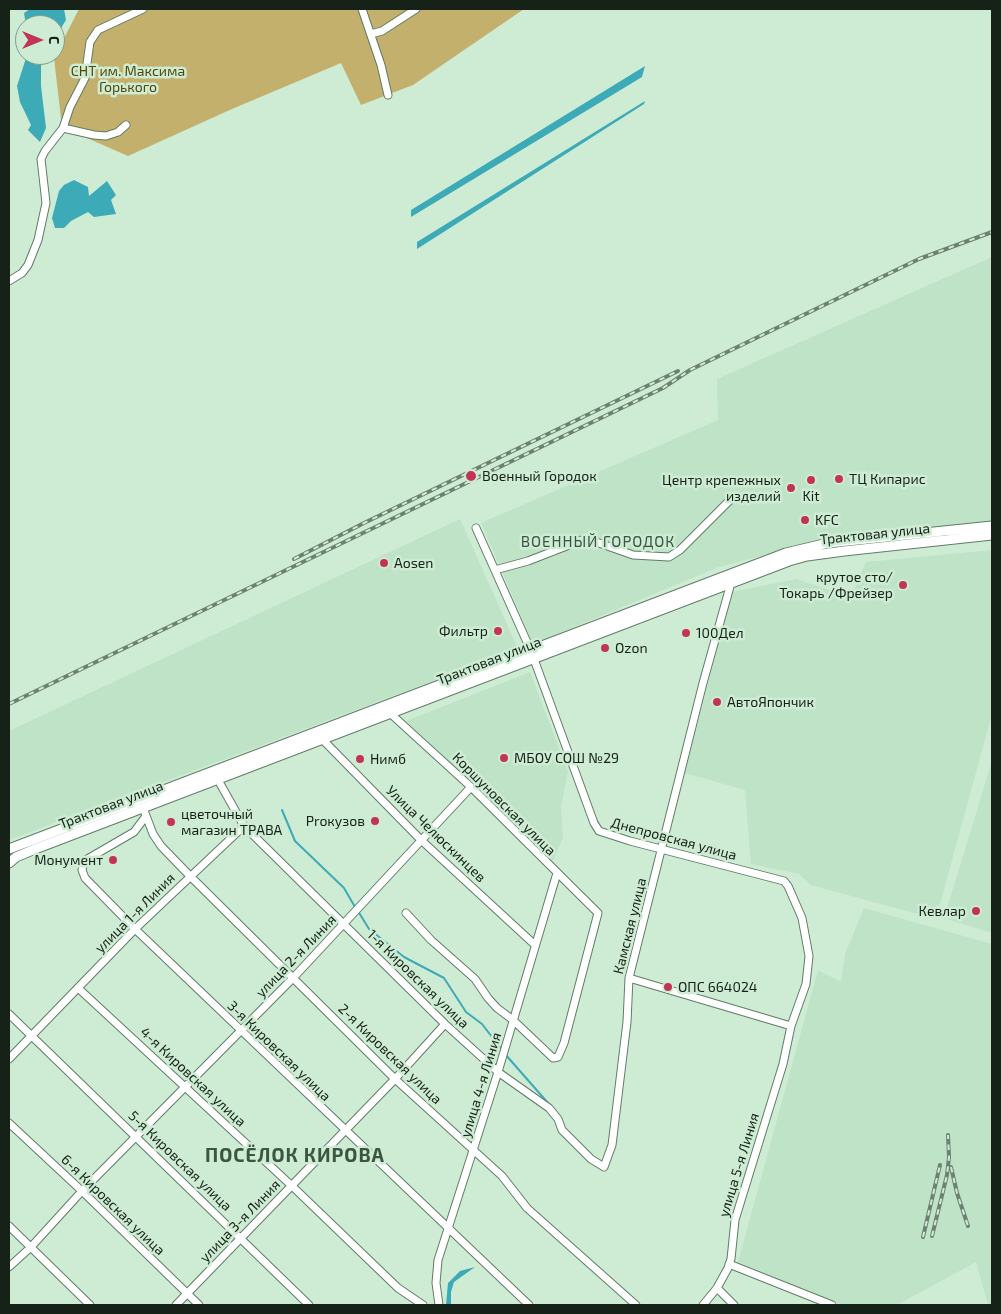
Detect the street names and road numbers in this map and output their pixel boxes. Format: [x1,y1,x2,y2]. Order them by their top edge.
street label: Трактовая улица [819,520,931,548]
street label: Трактовая улица [434,633,544,689]
street label: Коршуновская улица [449,749,559,859]
street label: Трактовая улица [56,777,166,833]
street label: Улица Челюскинцев [383,782,489,886]
street label: Днепровская улица [609,814,739,864]
street label: улица 1-я Линия [92,870,178,956]
street label: Камская улица [610,876,650,976]
street label: улица 2-я Линия [252,911,340,1001]
street label: 1-я Кировская улица [364,926,472,1032]
street label: 3-я Кировская улица [224,997,334,1105]
street label: 2-я Кировская улица [335,1000,445,1108]
street label: 4-я Кировская улица [137,1024,249,1130]
street label: улица 4-я Линия [457,1030,505,1140]
street label: 5-я Кировская улица [125,1107,235,1215]
street label: улица 5-я Линия [715,1111,763,1219]
street label: 6-я Кировская улица [58,1151,168,1259]
street label: улица 3-я Линия [196,1176,284,1266]

